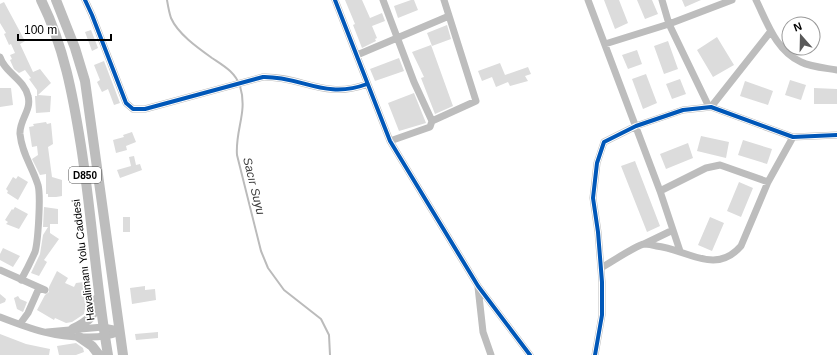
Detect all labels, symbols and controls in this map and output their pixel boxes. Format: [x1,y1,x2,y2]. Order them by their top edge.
scale bar [18,16,111,42]
north arrow [781,16,821,56]
text: N [792,20,803,34]
text: 100 m [24,23,57,37]
water label: Sacır Suyu [240,156,268,216]
road number: D850 [69,167,101,183]
street label: Havalimanı Yolu Caddesi [70,199,96,321]

